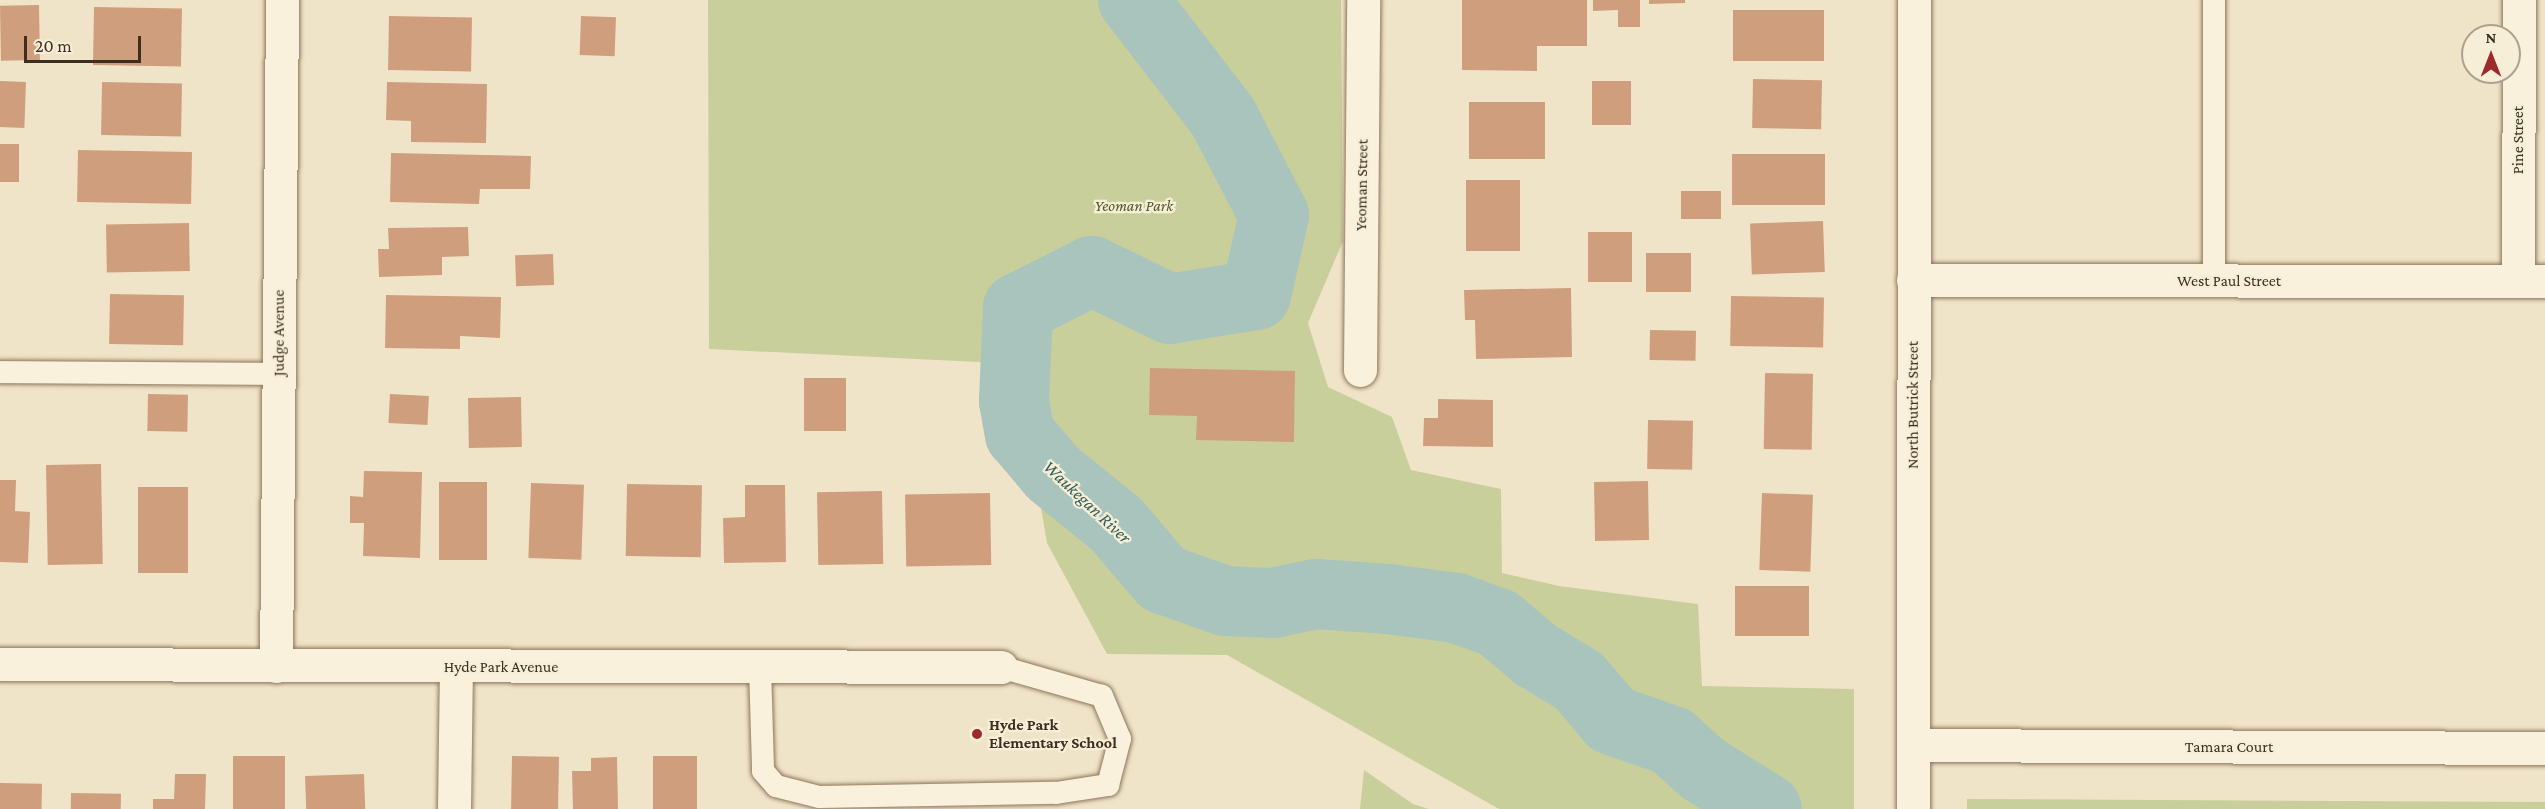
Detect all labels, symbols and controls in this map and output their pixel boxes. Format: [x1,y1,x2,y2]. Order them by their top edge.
scale bar [27,24,144,62]
north arrow [2461,24,2521,84]
text: N [2486,29,2496,46]
text: 20 m [35,36,72,56]
street label: Pine Street [2508,106,2528,174]
street label: Yeoman Street [1352,139,1372,231]
park label: Yeoman Park [1095,196,1173,216]
street label: West Paul Street [2177,271,2281,291]
street label: Judge Avenue [269,290,289,376]
street label: North Butrick Street [1903,341,1923,469]
water label: Waukegan River [1039,456,1135,548]
street label: Hyde Park Avenue [444,657,558,677]
place label: Hyde Park Elementary School [989,715,1117,753]
marker: Hyde Park Elementary School [970,727,984,741]
street label: Tamara Court [2185,737,2273,757]

